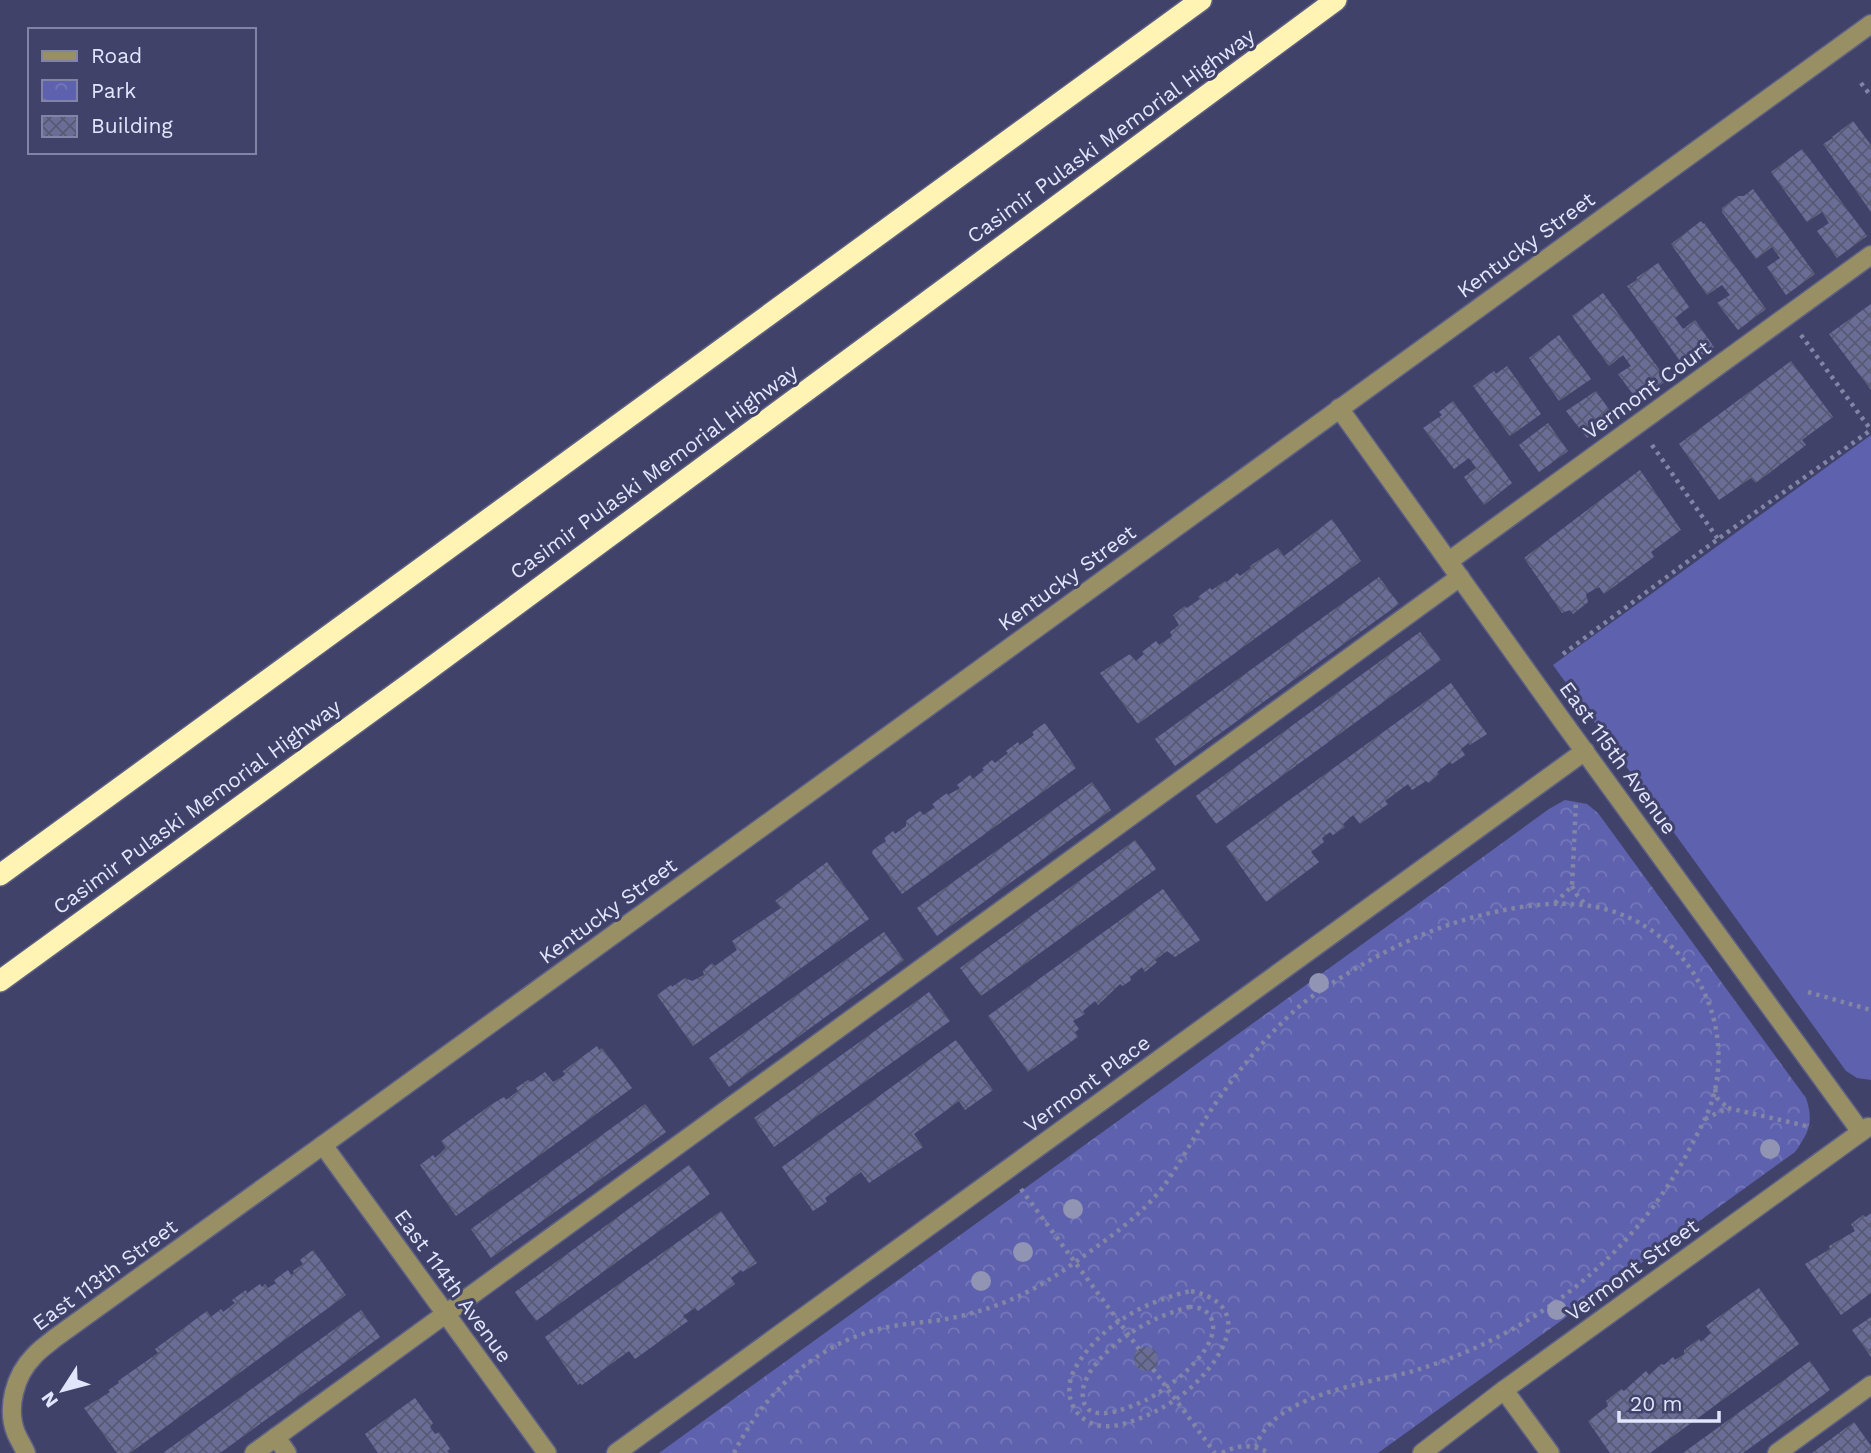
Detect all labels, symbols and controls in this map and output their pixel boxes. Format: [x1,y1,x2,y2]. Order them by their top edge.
street label: Casimir Pulaski Memorial Highway [962,23,1260,248]
legend [28,28,256,154]
text: Road [91,43,142,68]
text: Park [91,78,136,103]
text: Building [91,113,173,138]
street label: Kentucky Street [1452,186,1600,303]
street label: Vermont Court [1578,335,1715,444]
street label: Casimir Pulaski Memorial Highway [505,359,803,584]
street label: Kentucky Street [993,519,1141,636]
street label: East 115th Avenue [1555,676,1682,839]
street label: Casimir Pulaski Memorial Highway [48,694,346,919]
street label: Kentucky Street [534,852,682,969]
street label: Vermont Place [1019,1029,1155,1138]
street label: East 114th Avenue [389,1204,517,1367]
street label: Vermont Street [1560,1213,1703,1326]
street label: East 113th Street [28,1214,182,1335]
north arrow [28,1355,98,1425]
scale bar [1619,1380,1719,1424]
text: N [36,1387,63,1412]
text: 20 m [1630,1391,1682,1416]

